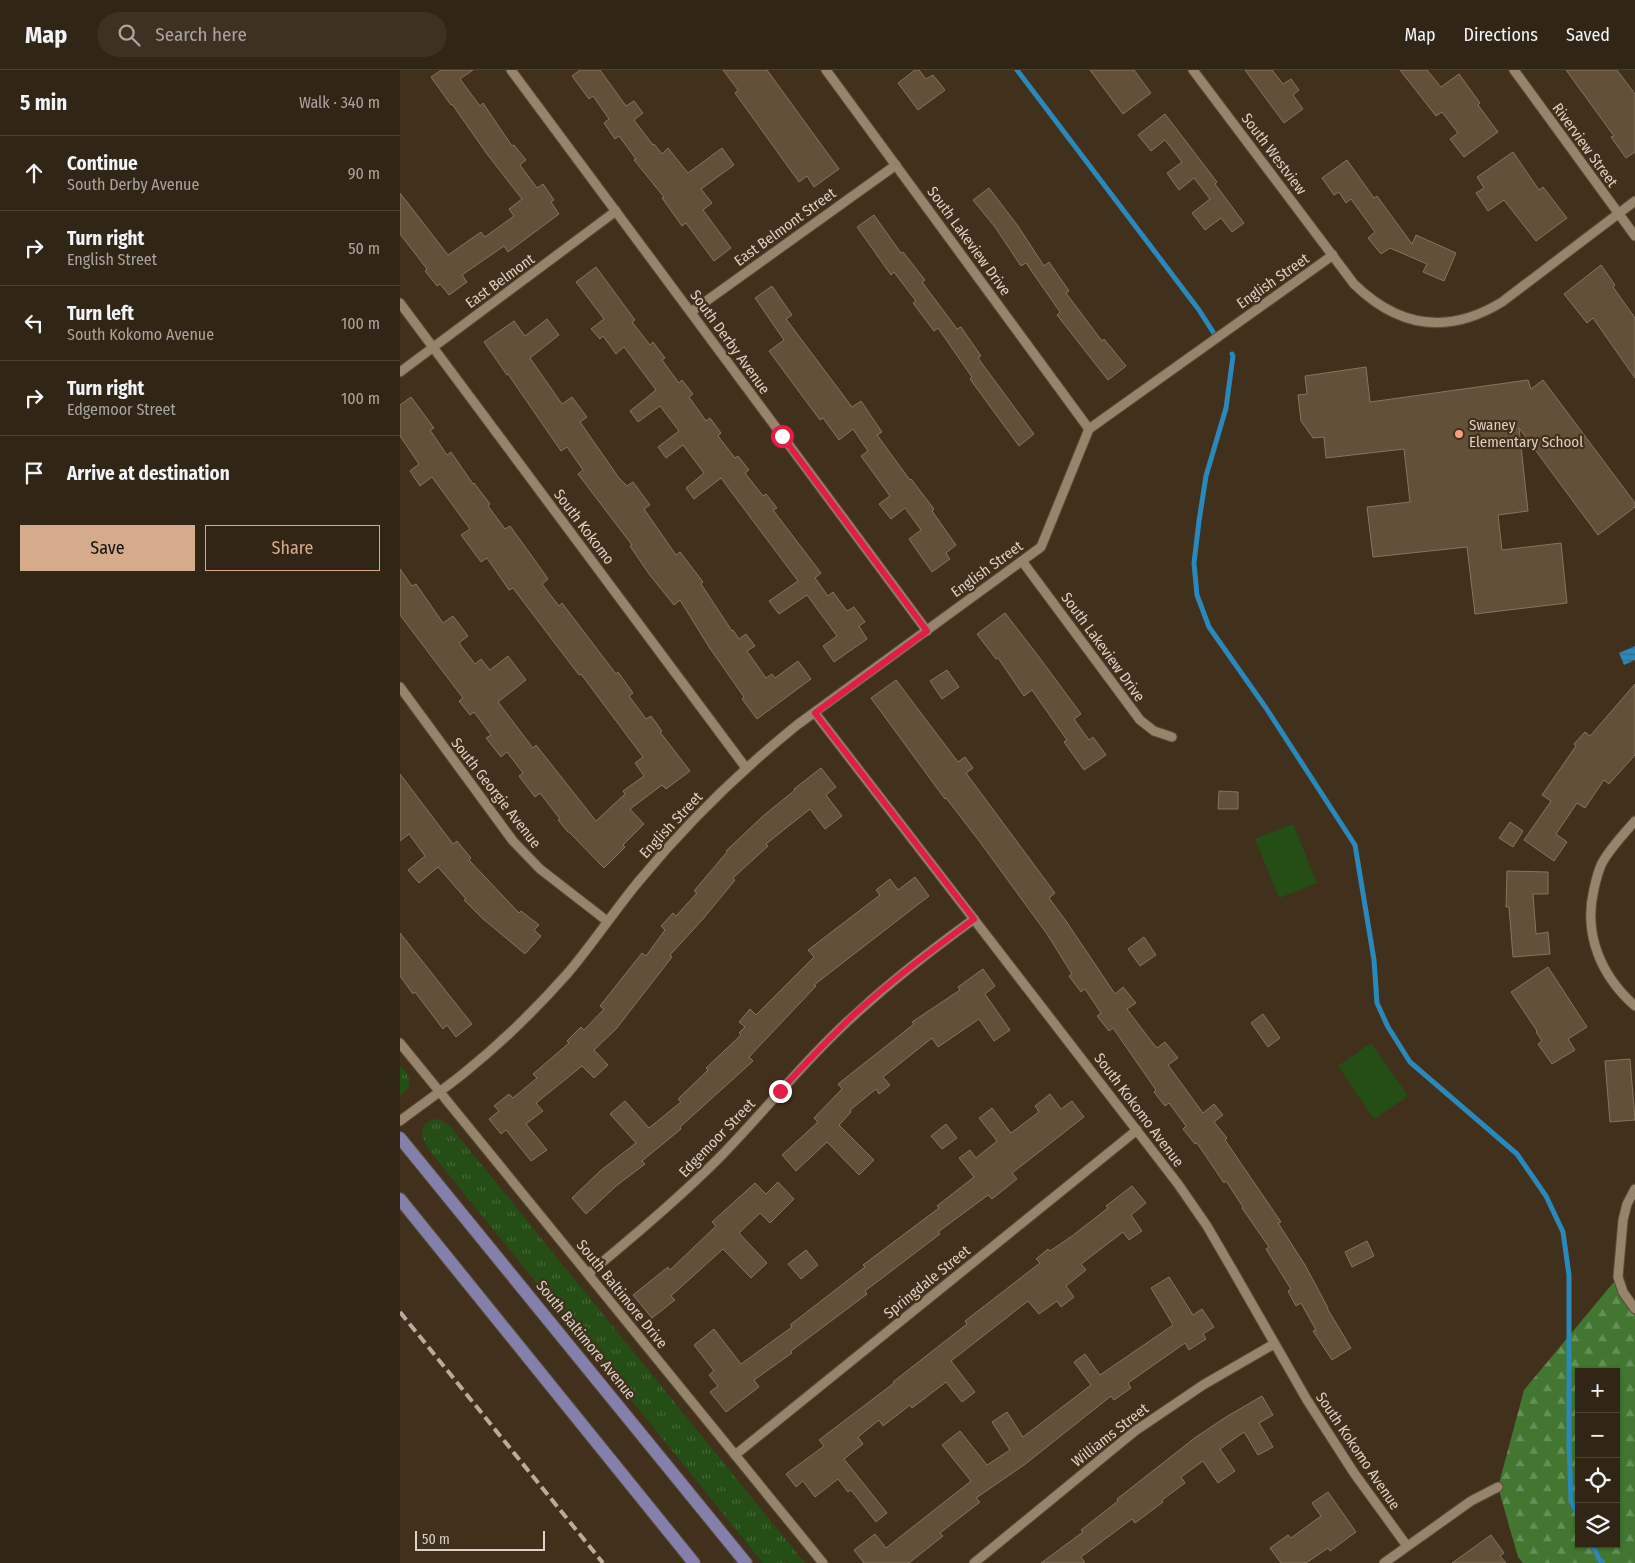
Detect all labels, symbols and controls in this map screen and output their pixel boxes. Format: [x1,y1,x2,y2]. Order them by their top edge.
search box [97,12,447,57]
text: Map [25,21,67,49]
icon: search [115,21,143,49]
text: Search here [155,23,247,46]
text: Map [1404,24,1436,46]
text: Directions [1464,24,1538,46]
text: Saved [1566,24,1610,46]
text: 5 min [20,90,67,116]
text: Walk · 340 m [299,93,380,112]
street label: Riverview Street [1549,100,1622,191]
street label: South Westview [1238,110,1310,198]
text: Continue [67,152,138,175]
icon: ahead [20,159,48,187]
text: 90 m [348,164,380,183]
text: South Derby Avenue [67,175,199,194]
street label: South Lakeview Drive [923,183,1015,299]
street label: East Belmont Street [731,184,839,270]
text: Turn right [67,227,144,250]
icon: right [20,234,48,262]
text: 50 m [348,239,380,258]
street label: English Street [1233,249,1313,313]
text: English Street [67,250,157,269]
street label: East Belmont [462,250,538,312]
street label: South Derby Avenue [686,287,774,397]
text: Turn left [67,302,134,325]
icon: left [20,309,48,337]
text: 100 m [341,314,380,333]
text: South Kokomo Avenue [67,325,214,344]
text: Turn right [67,377,144,400]
icon: right [20,384,48,412]
text: 100 m [341,389,380,408]
text: Edgemoor Street [67,400,176,419]
place label: Swaney Elementary School [1469,416,1583,451]
route start [771,425,794,448]
marker: Swaney Elementary School [1453,428,1465,440]
icon: arrive [20,459,48,487]
text: Arrive at destination [67,462,230,485]
street label: South Kokomo [550,486,618,568]
button: Save [20,525,195,571]
button: Share [205,525,380,571]
street label: English Street [948,537,1026,601]
street label: South Lakeview Drive [1057,589,1149,705]
street label: South Georgie Avenue [447,734,545,852]
street label: English Street [636,788,706,862]
street label: South Kokomo Avenue [1090,1050,1188,1170]
route end [769,1080,792,1103]
street label: Edgemoor Street [675,1095,759,1181]
street label: South Baltimore Drive [573,1236,671,1352]
street label: Springdale Street [880,1242,974,1322]
street label: South Baltimore Avenue [532,1277,640,1403]
map controls [1575,1368,1620,1548]
button: + [1575,1368,1620,1413]
street label: South Kokomo Avenue [1312,1389,1404,1513]
street label: Williams Street [1068,1399,1152,1471]
button: − [1575,1413,1620,1458]
button: locate [1575,1458,1620,1503]
button: layers [1575,1503,1620,1548]
scale bar [415,1528,545,1551]
text: 50 m [422,1531,450,1548]

